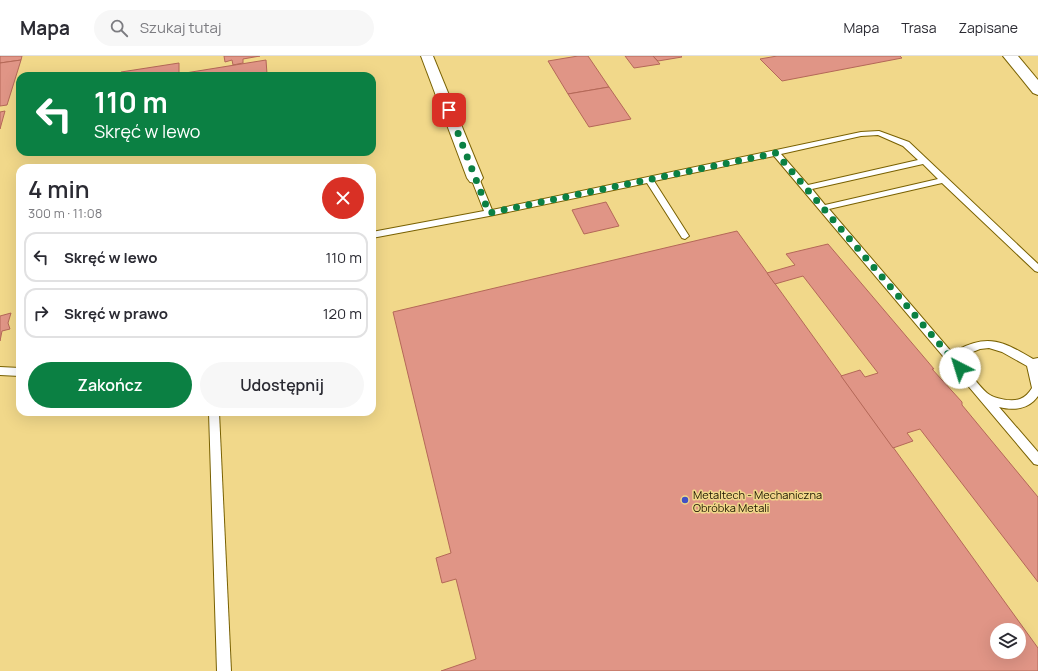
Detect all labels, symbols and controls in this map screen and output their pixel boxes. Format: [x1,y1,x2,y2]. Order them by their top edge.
search box [94,10,374,46]
text: Mapa [20,15,70,41]
icon: search [108,17,130,39]
text: Szukaj tutaj [140,17,222,38]
text: Mapa [844,18,879,37]
text: Trasa [901,18,936,37]
text: Zapisane [958,18,1018,37]
text: 110 m [94,83,168,121]
icon: left [28,88,80,140]
pin [432,93,466,127]
icon: arrive [438,99,460,121]
text: Skręć w lewo [94,119,200,143]
text: 4 min [28,172,90,205]
button: close [322,177,364,219]
text: 300 m · 11:08 [28,204,102,222]
icon: left [30,246,52,268]
text: Skręć w lewo [64,247,158,268]
text: 110 m [325,247,362,268]
icon: right [30,302,52,324]
text: Skręć w prawo [64,303,168,324]
text: 120 m [323,303,362,324]
position arrow [939,347,981,389]
button: Zakończ [28,362,192,408]
button: Udostępnij [200,362,364,408]
place label: Metaltech - Mechaniczna Obróbka Metali [693,487,822,515]
marker: Metaltech - Mechaniczna Obróbka Metali [680,495,690,505]
map controls [990,623,1026,659]
button: layers [990,623,1026,659]

